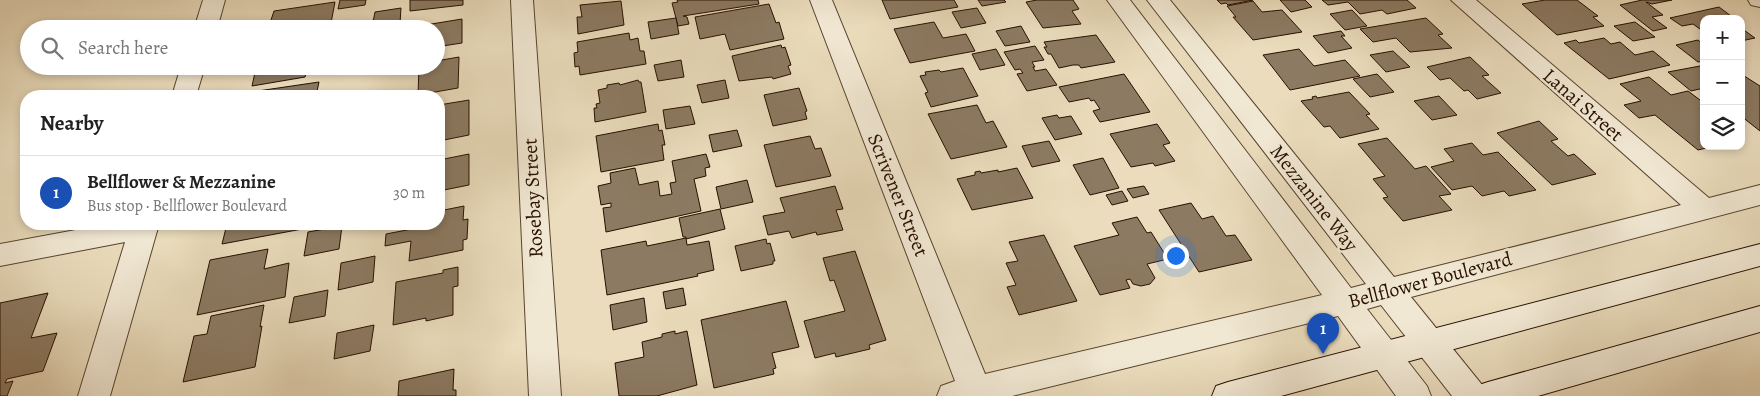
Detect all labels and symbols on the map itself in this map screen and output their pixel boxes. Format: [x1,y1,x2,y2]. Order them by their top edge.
street label: Lanai Street [1537,62,1629,148]
street label: Scrivener Street [861,130,935,261]
street label: Rosebay Street [516,137,550,258]
street label: Mezzanine Way [1264,139,1365,258]
your location [1163,243,1189,269]
street label: Bellflower Boulevard [1345,245,1515,315]
pin: 1 [1307,313,1339,354]

